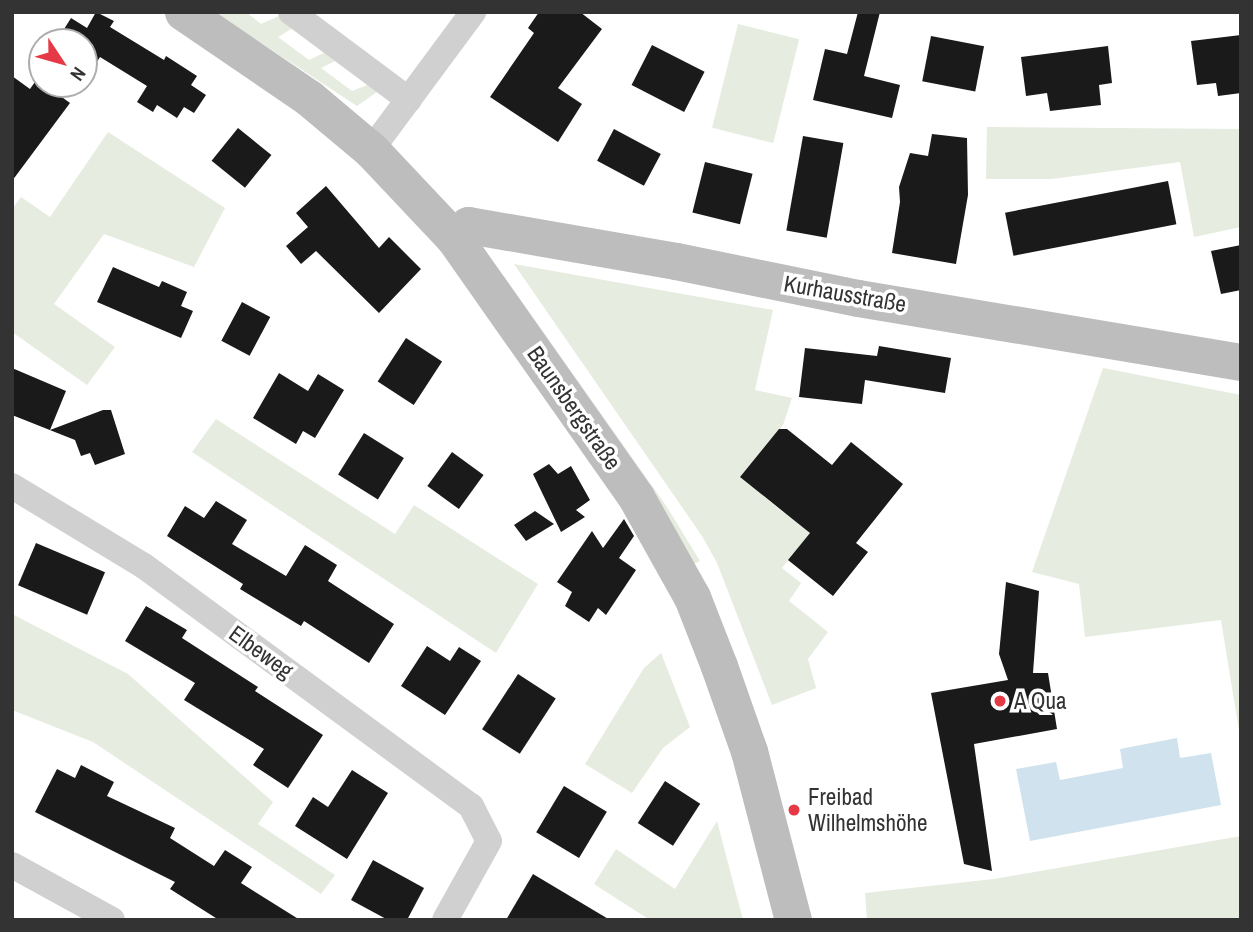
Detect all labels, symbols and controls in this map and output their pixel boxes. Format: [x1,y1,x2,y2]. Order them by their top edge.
north arrow [28,28,98,98]
text: N [65,62,92,86]
street label: Kurhausstraße [782,270,908,318]
street label: Baunsbergstraße [521,341,627,475]
street label: Elbeweg [224,620,298,684]
place label: A Qua [1014,687,1067,715]
marker: A Qua [992,693,1008,709]
place label: Freibad Wilhelmshöhe [808,783,927,837]
marker: Freibad Wilhelmshöhe [786,802,802,818]

